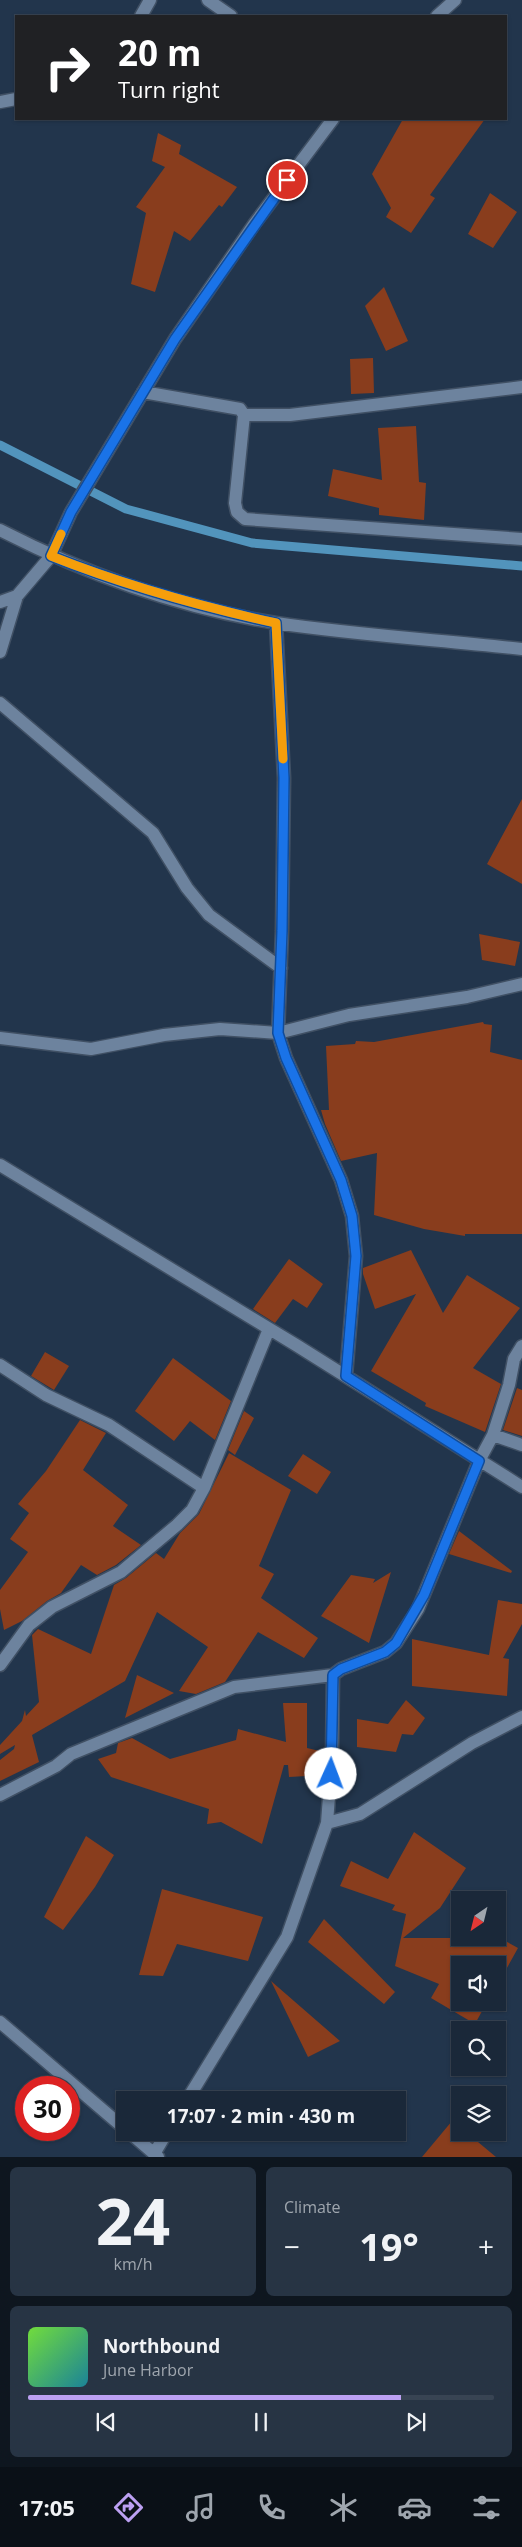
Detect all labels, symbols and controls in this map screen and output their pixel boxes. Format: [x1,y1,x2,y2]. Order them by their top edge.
text: 20 m [118,29,201,76]
icon: right [35,35,100,100]
text: Turn right [118,74,220,104]
pin [266,159,308,201]
icon: arrive [273,166,301,194]
position arrow [304,1747,356,1799]
north arrow [451,1891,506,1946]
map controls [451,1891,506,2141]
button: sound [451,1956,506,2011]
button: search [451,2021,506,2076]
speed limit sign: 30 [15,2076,80,2141]
button: layers [451,2086,506,2141]
text: 17:07 · 2 min · 430 m [167,2103,355,2129]
text: 24 [96,2176,170,2264]
text: Climate [284,2196,341,2218]
text: 19° [359,2220,419,2272]
text: − [284,2227,300,2265]
text: + [478,2227,494,2265]
text: km/h [114,2253,152,2275]
text: Northbound [103,2333,220,2359]
text: June Harbor [103,2359,193,2381]
icon: previous [92,2408,120,2436]
icon: pause [247,2408,275,2436]
icon: next [402,2408,430,2436]
icon: directions [111,2490,146,2525]
icon: music [183,2490,218,2525]
icon: phone [254,2490,289,2525]
icon: climate [326,2490,361,2525]
icon: car [397,2490,432,2525]
icon: filters [469,2490,504,2525]
text: 17:05 [18,2492,75,2522]

